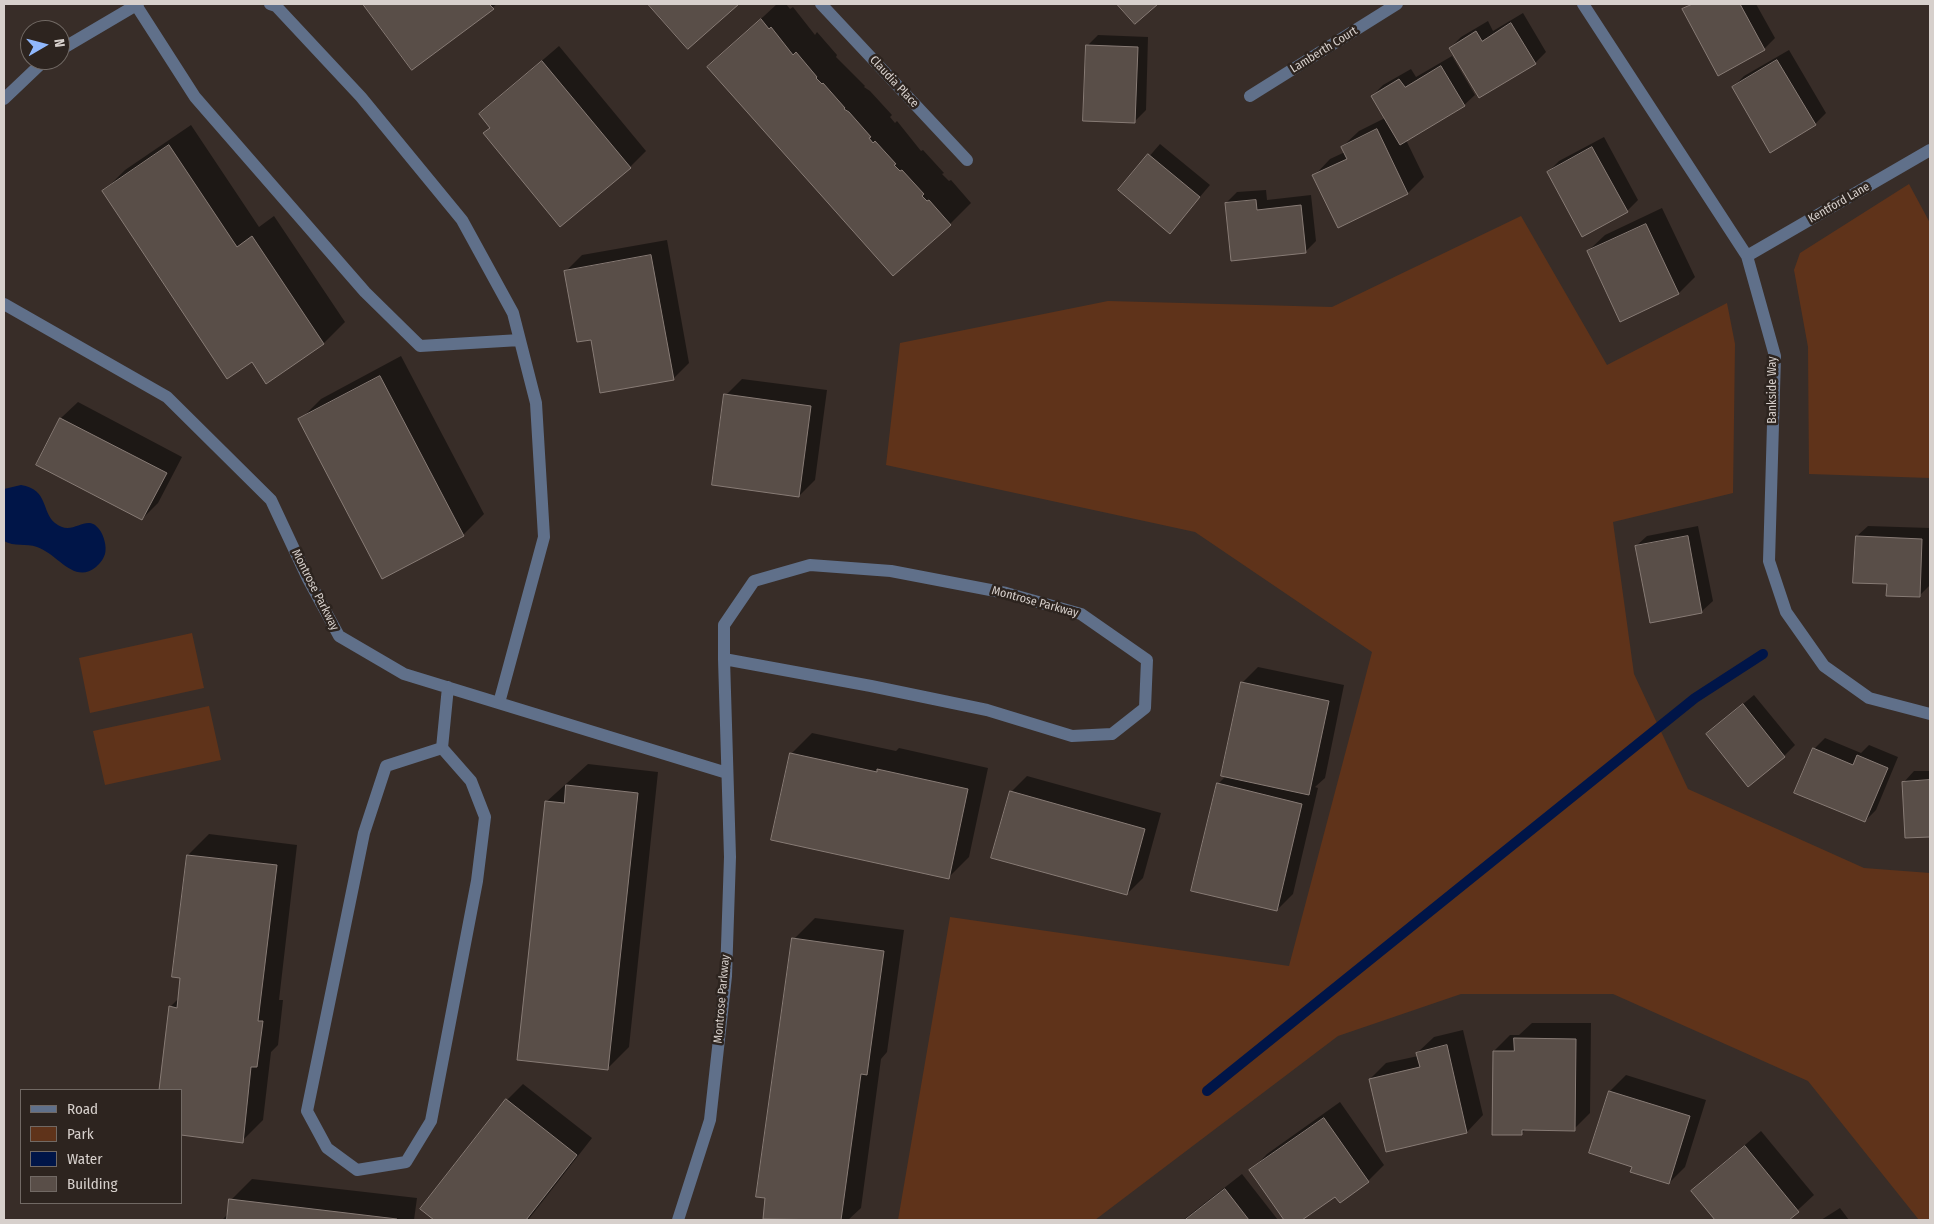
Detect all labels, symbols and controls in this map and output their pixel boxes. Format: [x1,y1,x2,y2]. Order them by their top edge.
north arrow [20,20,70,70]
street label: Lamberth Court [1288,24,1360,76]
text: N [50,38,68,48]
street label: Claudia Place [866,53,922,111]
street label: Kentford Lane [1806,180,1872,226]
street label: Bankside Way [1766,356,1780,424]
street label: Montrose Parkway [288,547,342,633]
street label: Montrose Parkway [990,584,1080,620]
street label: Montrose Parkway [711,954,733,1044]
legend [20,1089,182,1204]
text: Road [67,1100,98,1118]
text: Park [67,1125,94,1143]
text: Water [67,1150,102,1168]
text: Building [67,1175,118,1193]

